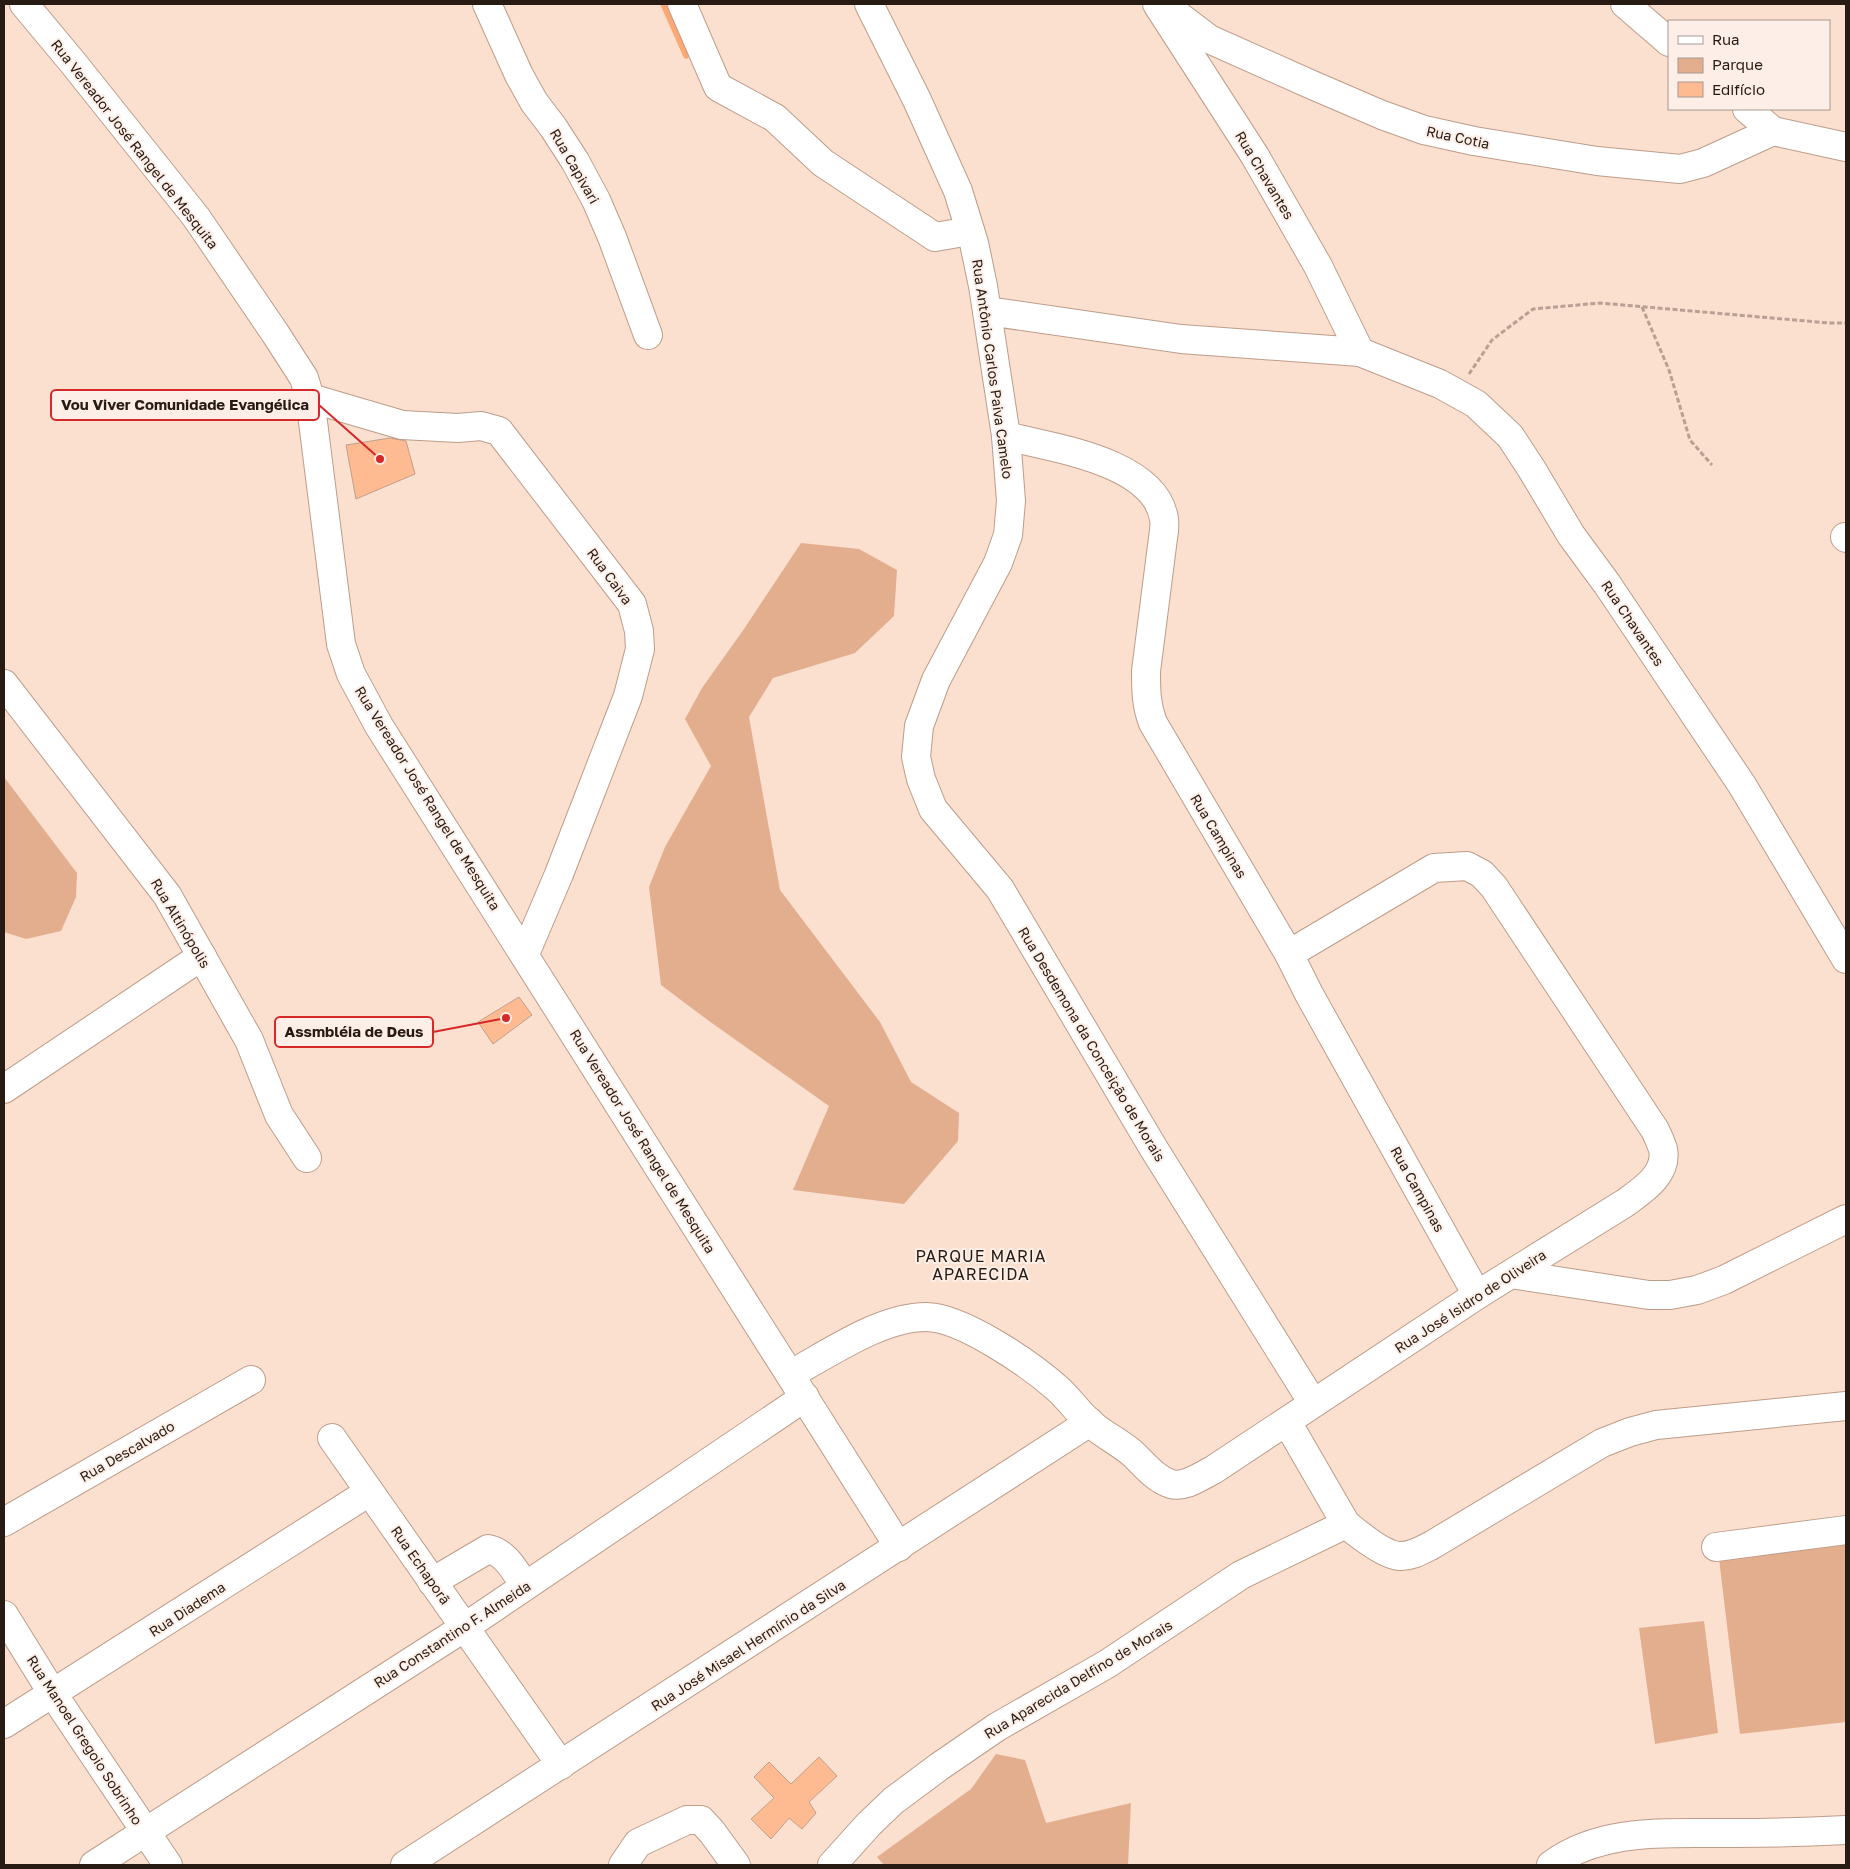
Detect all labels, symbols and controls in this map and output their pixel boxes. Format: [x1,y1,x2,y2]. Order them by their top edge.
legend [1668,20,1830,110]
text: Rua [1712,30,1739,48]
street label: Rua Vereador José Rangel de Mesquita [48,36,222,252]
text: Parque [1712,55,1763,73]
text: Edifício [1712,80,1765,98]
street label: Rua Cotia [1425,122,1491,152]
street label: Rua Capivari [547,126,603,206]
street label: Rua Chavantes [1232,128,1298,222]
street label: Rua Antônio Carlos Paiva Camelo [969,258,1017,480]
callout: Vou Viver Comunidade Evangélica [51,390,319,420]
text: Vou Viver Comunidade Evangélica [61,395,309,413]
street label: Rua Caiva [584,544,636,608]
street label: Rua Chavantes [1598,577,1668,669]
street label: Rua Vereador José Rangel de Mesquita [352,683,504,913]
street label: Rua Campinas [1187,791,1251,881]
street label: Rua Altinópolis [148,875,214,971]
street label: Rua Desdemona da Conceição de Morais [1015,924,1169,1164]
callout: Assmbléia de Deus [275,1017,433,1047]
text: Assmbléia de Deus [285,1022,423,1040]
street label: Rua Vereador José Rangel de Mesquita [567,1026,719,1256]
street label: Rua Campinas [1387,1143,1449,1235]
district label: PARQUE MARIA APARECIDA [915,1246,1047,1284]
street label: Rua José Isidro de Oliveira [1391,1246,1549,1356]
street label: Rua Descalvado [77,1417,177,1485]
street label: Rua Echaporã [388,1522,454,1608]
street label: Rua José Misael Hermínio da Silva [648,1576,848,1714]
street label: Rua Constantino F. Almeida [370,1577,534,1691]
street label: Rua Diadema [146,1578,228,1640]
street label: Rua Aparecida Delfino de Morais [981,1616,1175,1742]
street label: Rua Manoel Gregoio Sobrinho [24,1652,146,1828]

